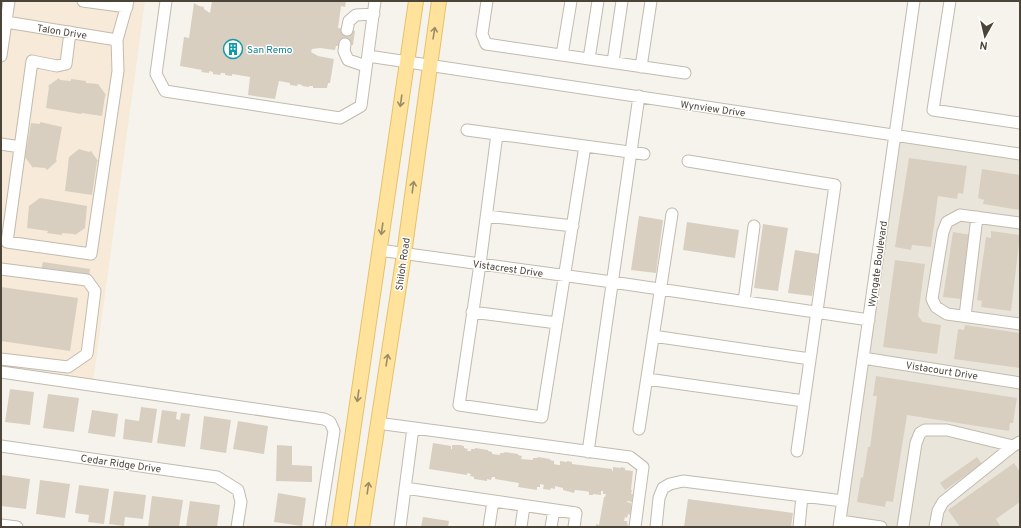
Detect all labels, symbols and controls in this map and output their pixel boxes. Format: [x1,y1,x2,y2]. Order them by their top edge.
north arrow [965,16,1005,56]
street label: Talon Drive [36,22,88,43]
one-way arrow [430,27,438,40]
text: N [979,37,989,52]
building icon: San Remo [222,38,244,60]
place label: San Remo [247,44,293,57]
one-way arrow [397,94,405,107]
street label: Wynview Drive [679,98,746,120]
one-way arrow [409,181,417,194]
street label: Wyngate Boulevard [866,220,891,308]
one-way arrow [378,223,386,236]
street label: Shiloh Road [393,237,414,292]
street label: Vistacrest Drive [472,258,544,281]
one-way arrow [383,354,391,367]
street label: Vistacourt Drive [905,359,979,384]
one-way arrow [354,389,362,402]
street label: Cedar Ridge Drive [80,452,162,477]
one-way arrow [364,482,372,495]

